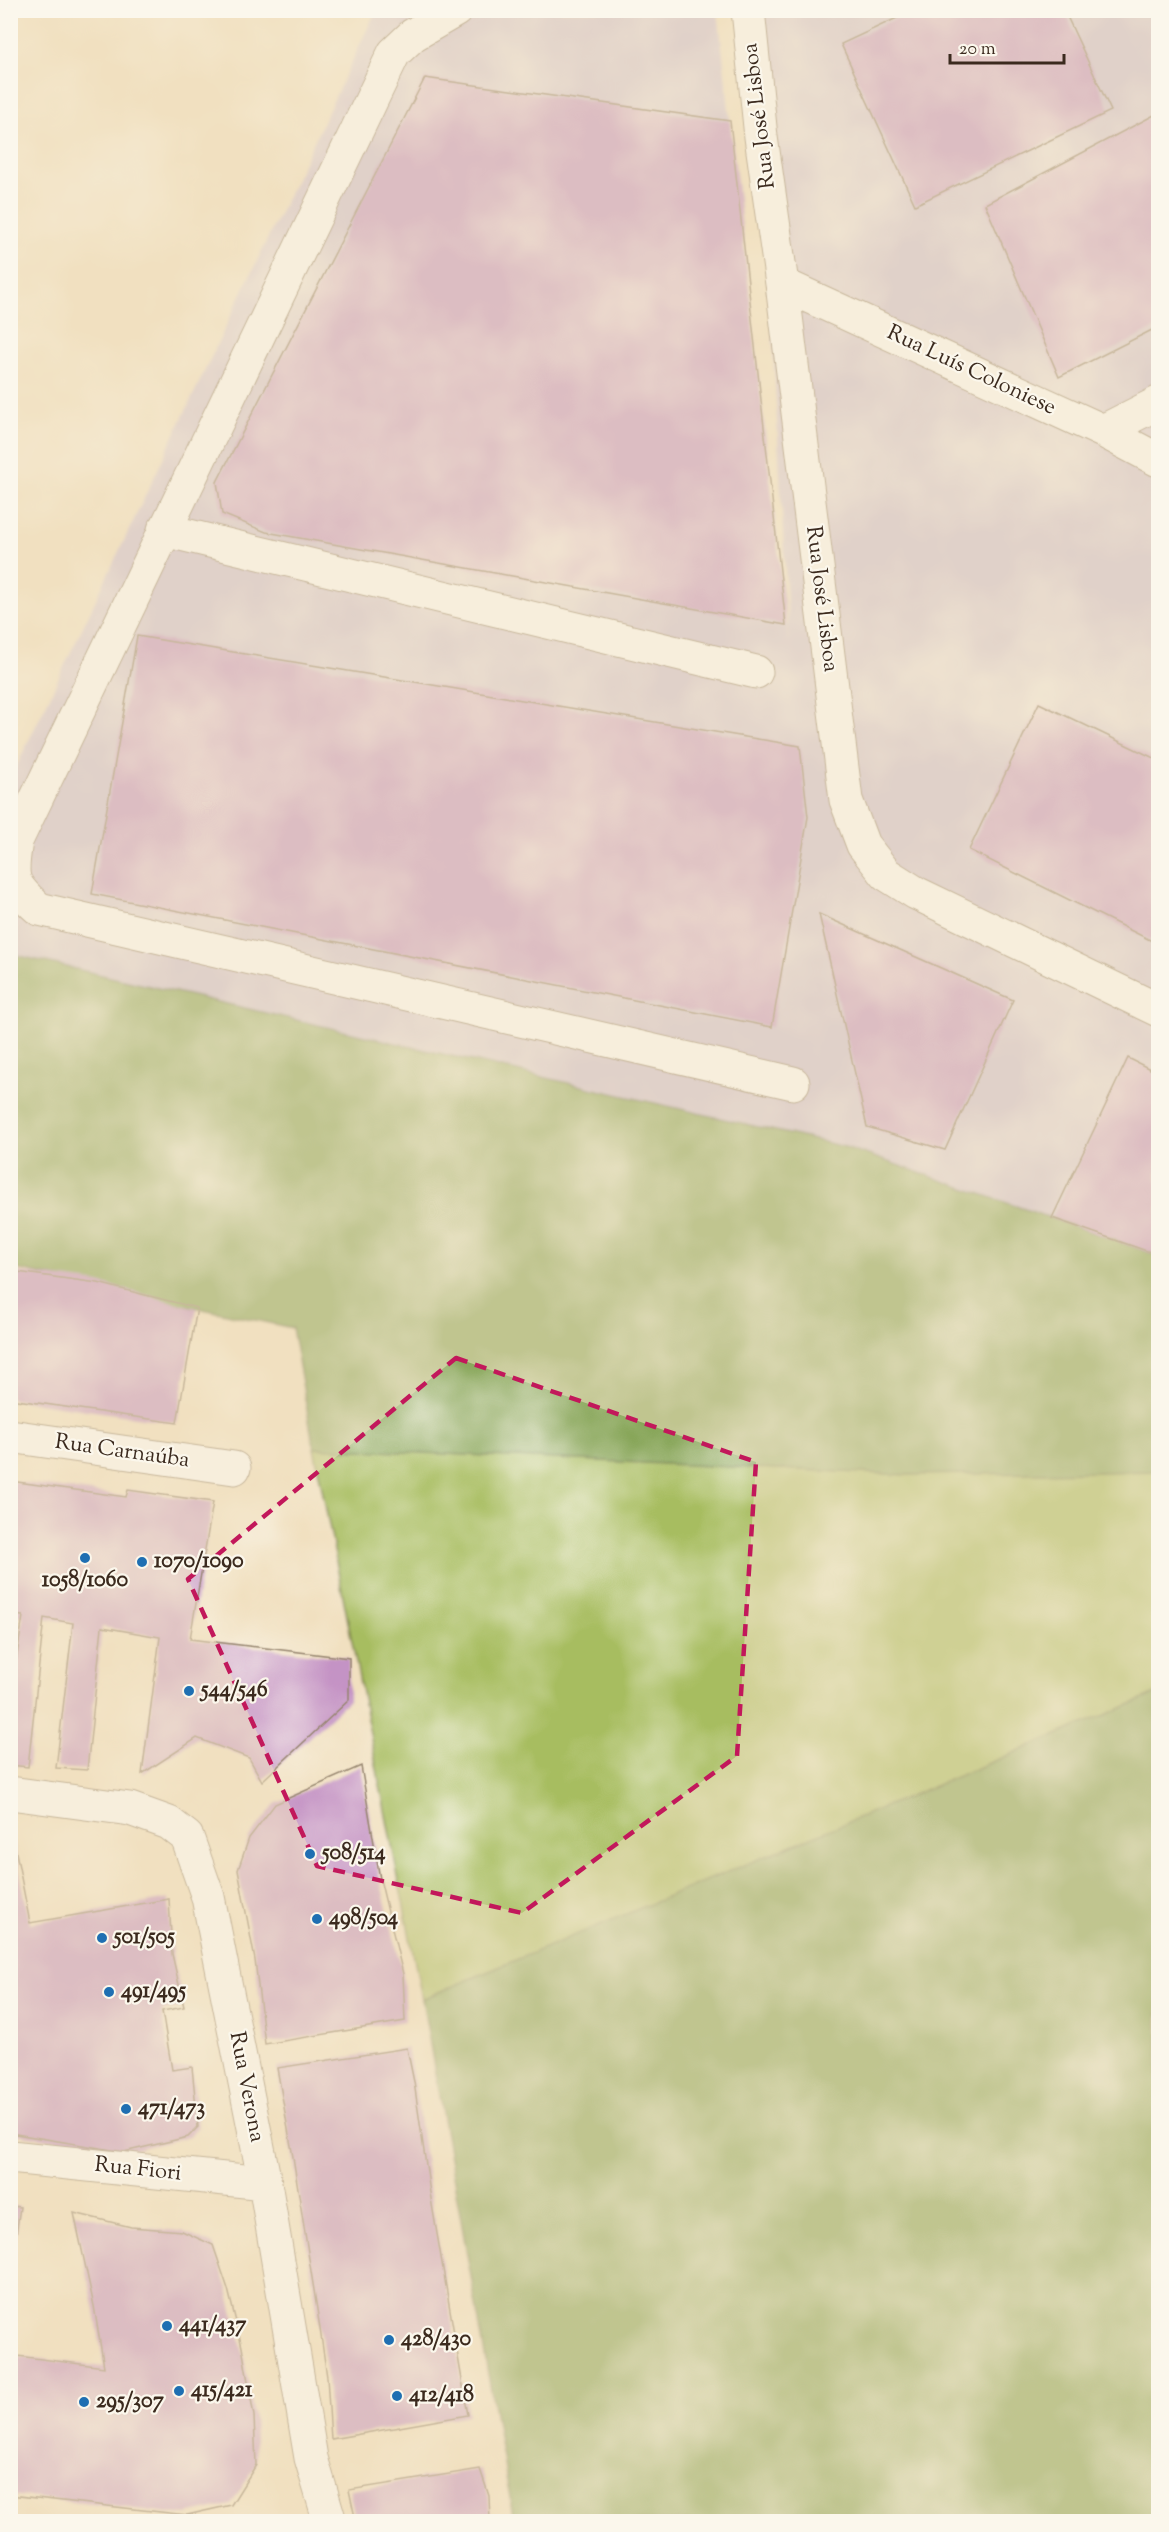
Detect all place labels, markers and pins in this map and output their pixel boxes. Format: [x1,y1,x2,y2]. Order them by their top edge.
place label: 1070/1090 [154,1546,244,1578]
marker: 1058/1060 [78,1551,92,1565]
marker: 1070/1090 [135,1555,149,1569]
place label: 1058/1060 [42,1565,129,1597]
place label: 544/546 [199,1675,268,1707]
marker: 544/546 [182,1684,196,1698]
place label: 508/514 [320,1838,386,1870]
marker: 508/514 [303,1847,317,1861]
place label: 498/504 [328,1903,398,1935]
marker: 498/504 [310,1912,324,1926]
place label: 501/505 [112,1922,175,1954]
marker: 501/505 [95,1931,109,1945]
place label: 491/495 [120,1976,186,2008]
marker: 491/495 [102,1985,116,1999]
place label: 471/473 [137,2093,205,2125]
marker: 471/473 [119,2102,133,2116]
place label: 441/437 [178,2310,247,2342]
marker: 441/437 [160,2319,174,2333]
place label: 428/430 [400,2324,472,2356]
marker: 428/430 [382,2333,396,2347]
place label: 415/421 [190,2375,253,2407]
place label: 412/418 [408,2380,474,2412]
marker: 415/421 [172,2384,186,2398]
place label: 295/307 [96,2386,165,2418]
marker: 412/418 [390,2389,404,2403]
marker: 295/307 [77,2395,91,2409]

